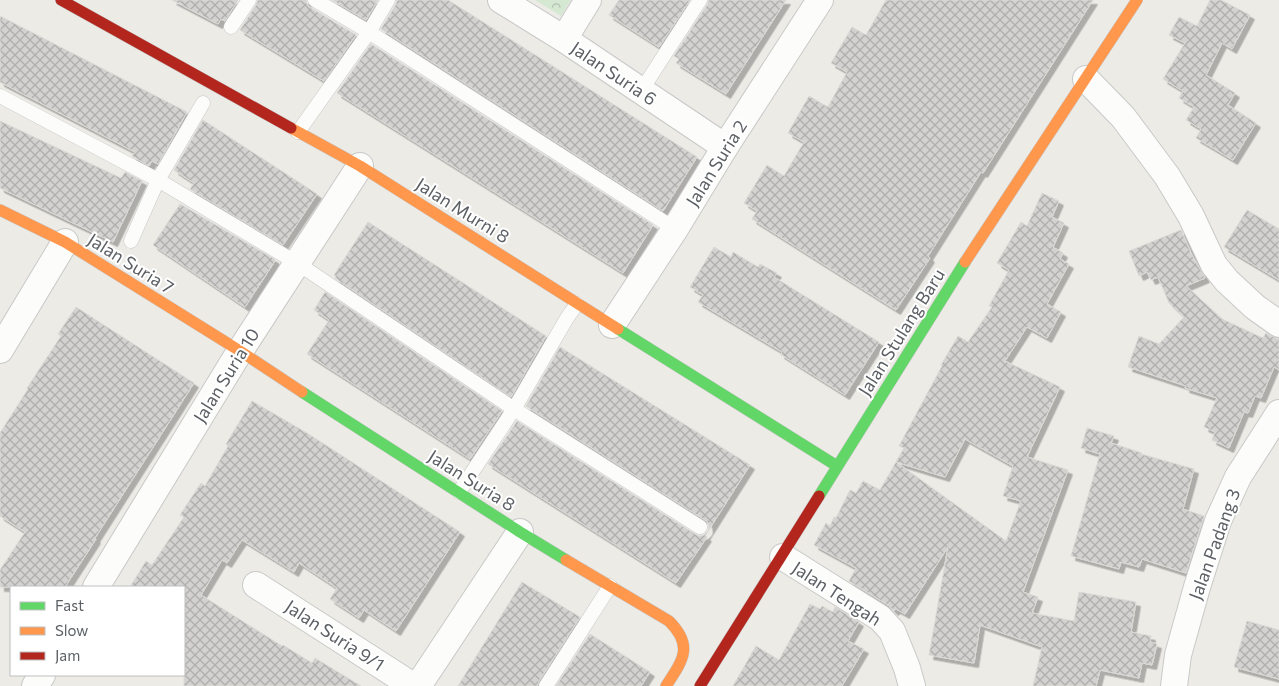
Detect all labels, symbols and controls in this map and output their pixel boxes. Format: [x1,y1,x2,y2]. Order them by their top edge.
street label: Jalan Suria 6 [567,36,661,110]
street label: Jalan Suria 2 [681,116,751,210]
street label: Jalan Murni 8 [412,173,514,247]
street label: Jalan Suria 7 [84,228,178,298]
street label: Jalan Stulang Baru [853,264,949,400]
street label: Jalan Suria 10 [188,324,264,426]
street label: Jalan Suria 8 [424,445,520,515]
street label: Jalan Padang 3 [1184,485,1244,603]
street label: Jalan Tengah [788,556,886,630]
legend [10,586,185,676]
street label: Jalan Suria 9/1 [281,595,389,675]
text: Fast [55,596,84,614]
text: Slow [55,621,88,639]
text: Jam [55,646,80,664]

